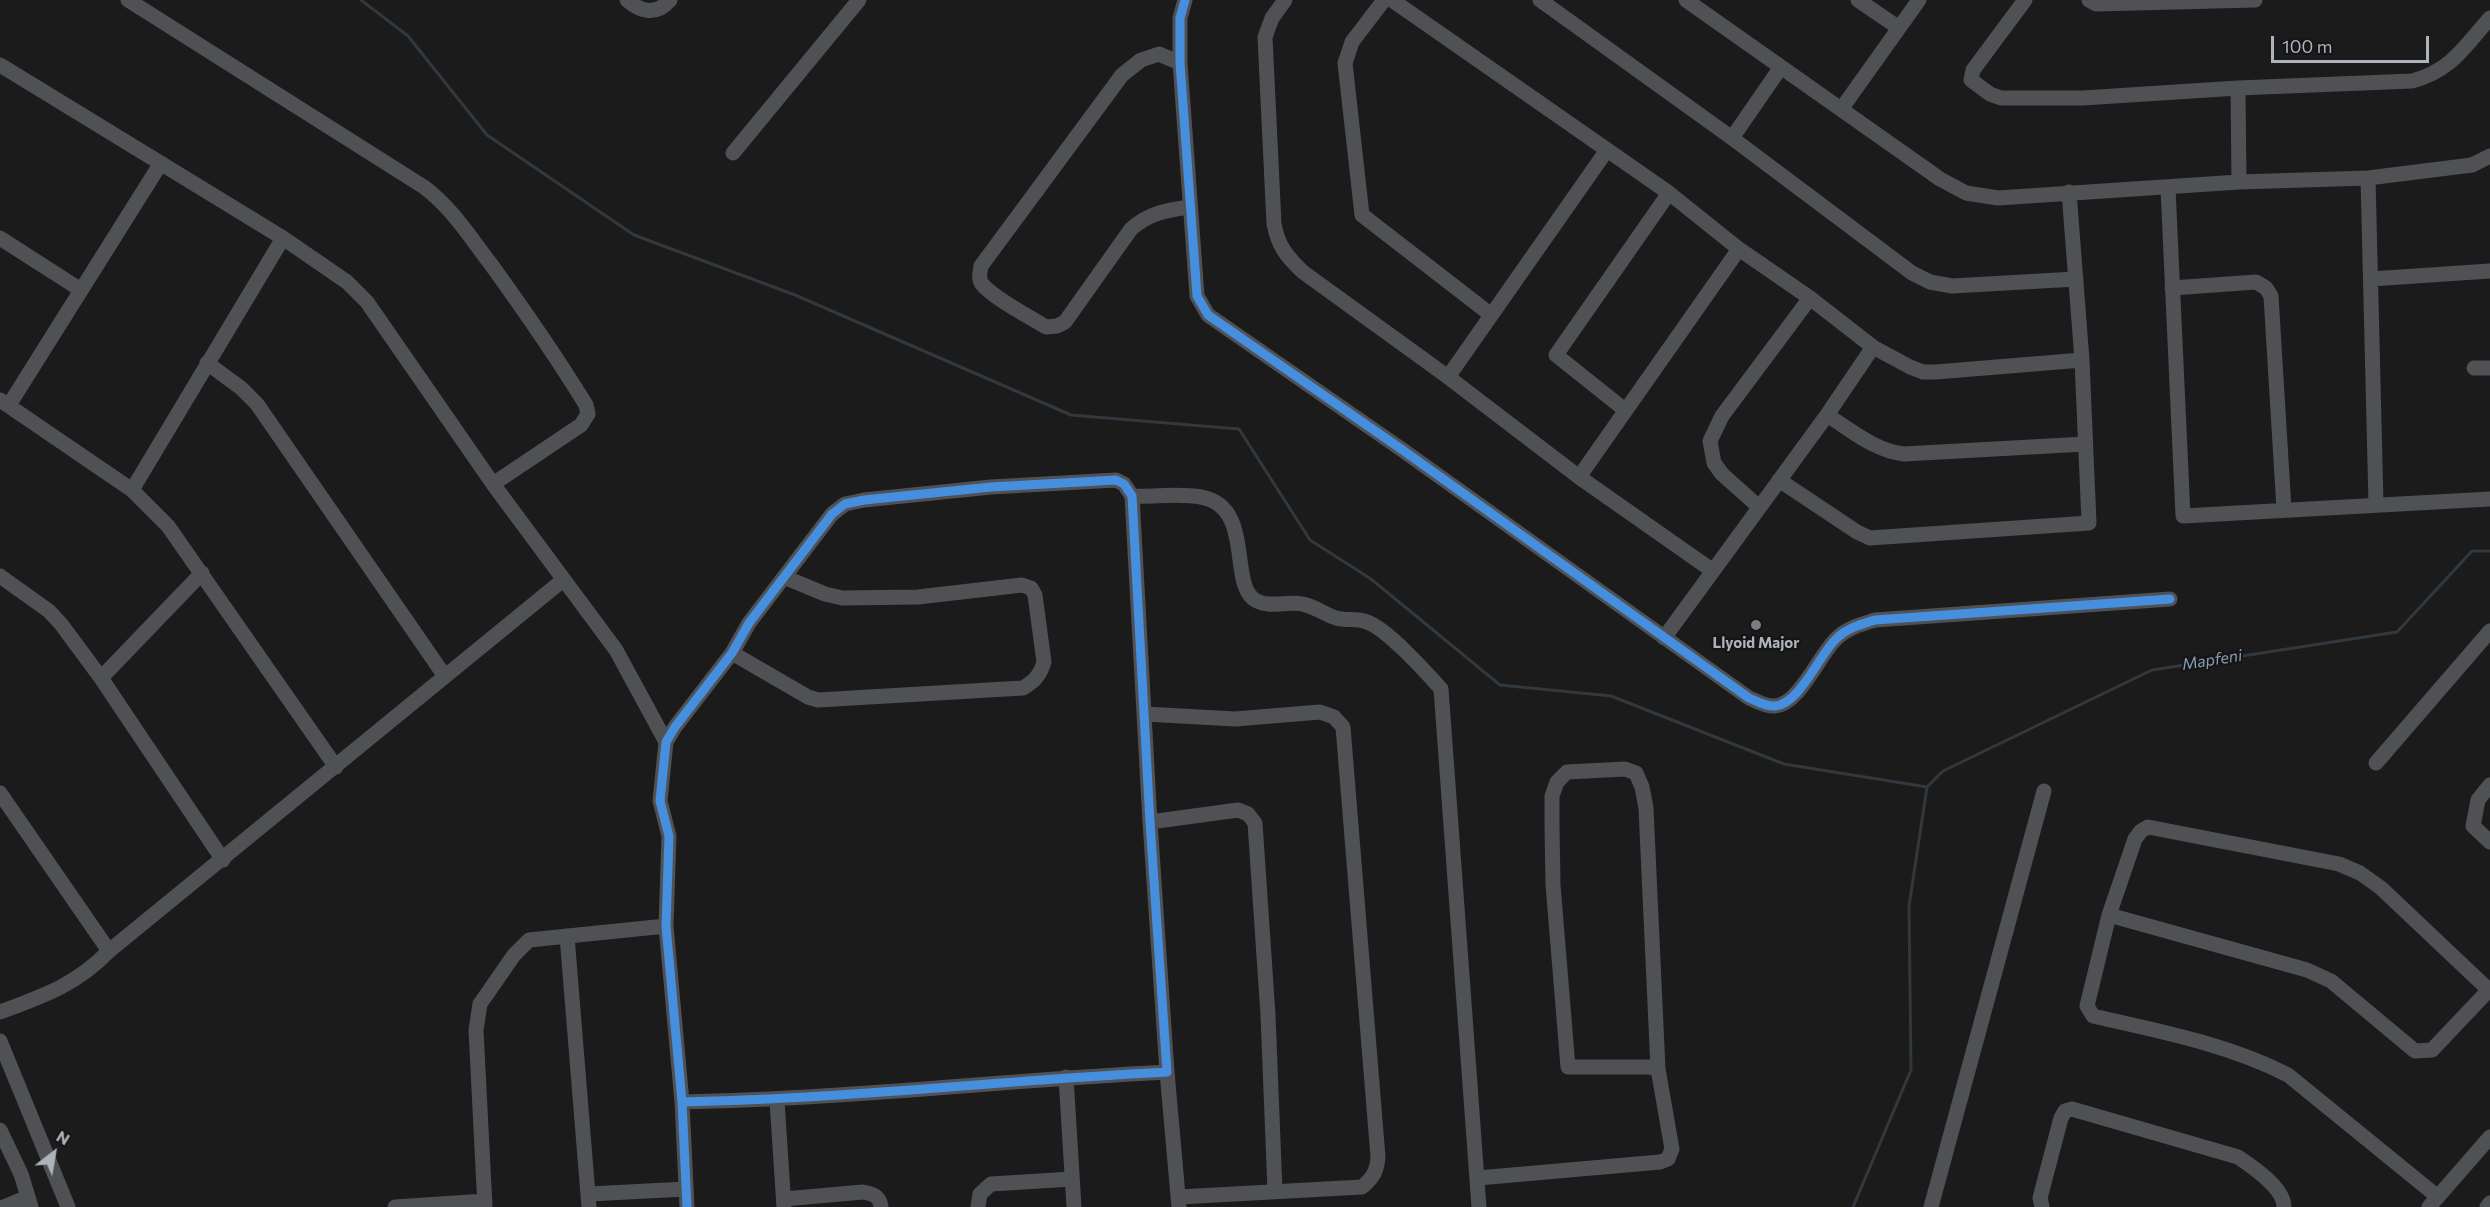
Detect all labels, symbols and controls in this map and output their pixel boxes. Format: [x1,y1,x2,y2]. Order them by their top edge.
scale bar [2274,24,2432,62]
text: 100 m [2282,35,2332,57]
marker: Llyoid Major [1749,618,1763,632]
place label: Llyoid Major [1712,634,1800,652]
water label: Mapfeni [2181,646,2243,674]
north arrow [24,1123,84,1183]
text: N [53,1126,74,1148]

